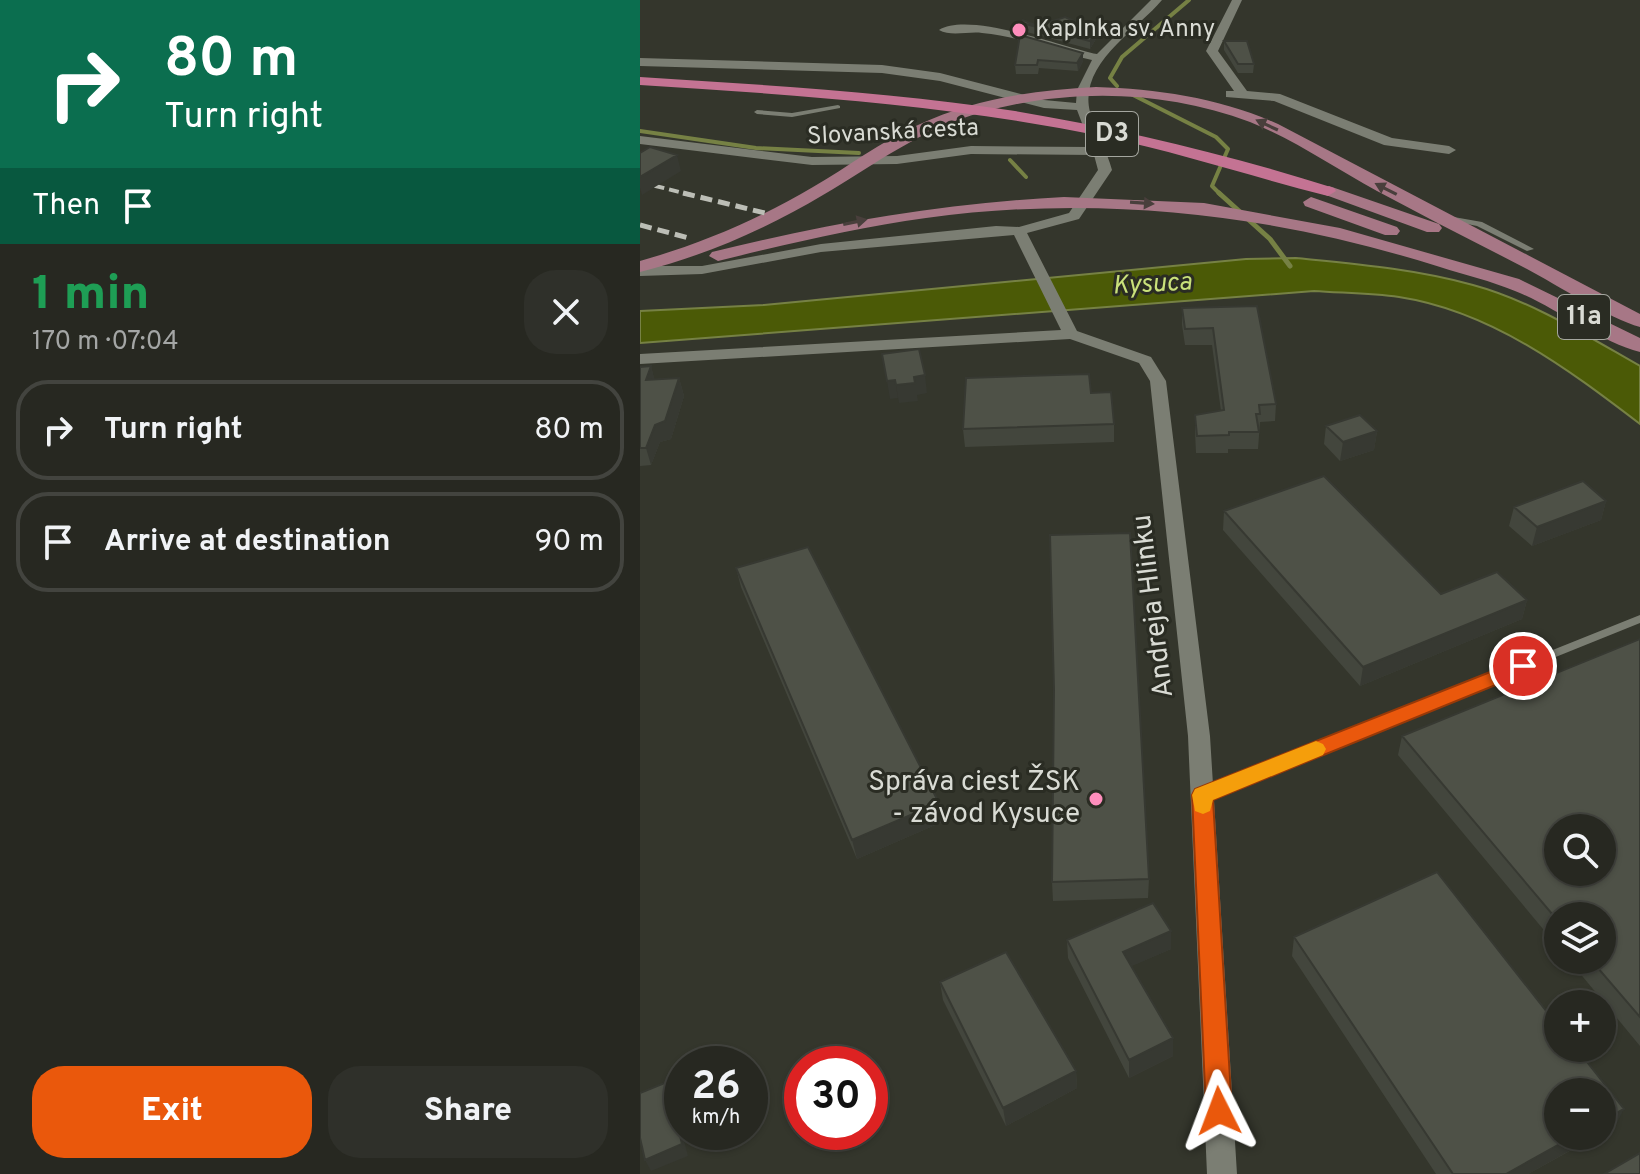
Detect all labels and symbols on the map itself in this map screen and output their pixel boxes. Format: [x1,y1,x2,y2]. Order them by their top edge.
place label: Kaplnka sv. Anny [1035,15,1215,45]
marker: Kaplnka sv. Anny [1010,21,1028,39]
road number: D3 [1086,112,1138,156]
street label: Slovanská cesta [806,114,980,152]
one-way arrow [1256,118,1279,132]
one-way arrow [1375,183,1397,197]
one-way arrow [1130,197,1155,210]
one-way arrow [843,215,868,228]
water label: Kysuca [1111,266,1193,304]
road number: 11a [1558,295,1610,339]
street label: Andreja Hlinku [1125,512,1183,700]
pin [1489,632,1557,700]
place label: Správa ciest ŽSK - závod Kysuce [868,763,1080,833]
marker: Správa ciest ŽSK - závod Kysuce [1087,790,1105,808]
speed limit sign: 30 [784,1046,888,1150]
position arrow [1177,1069,1261,1153]

